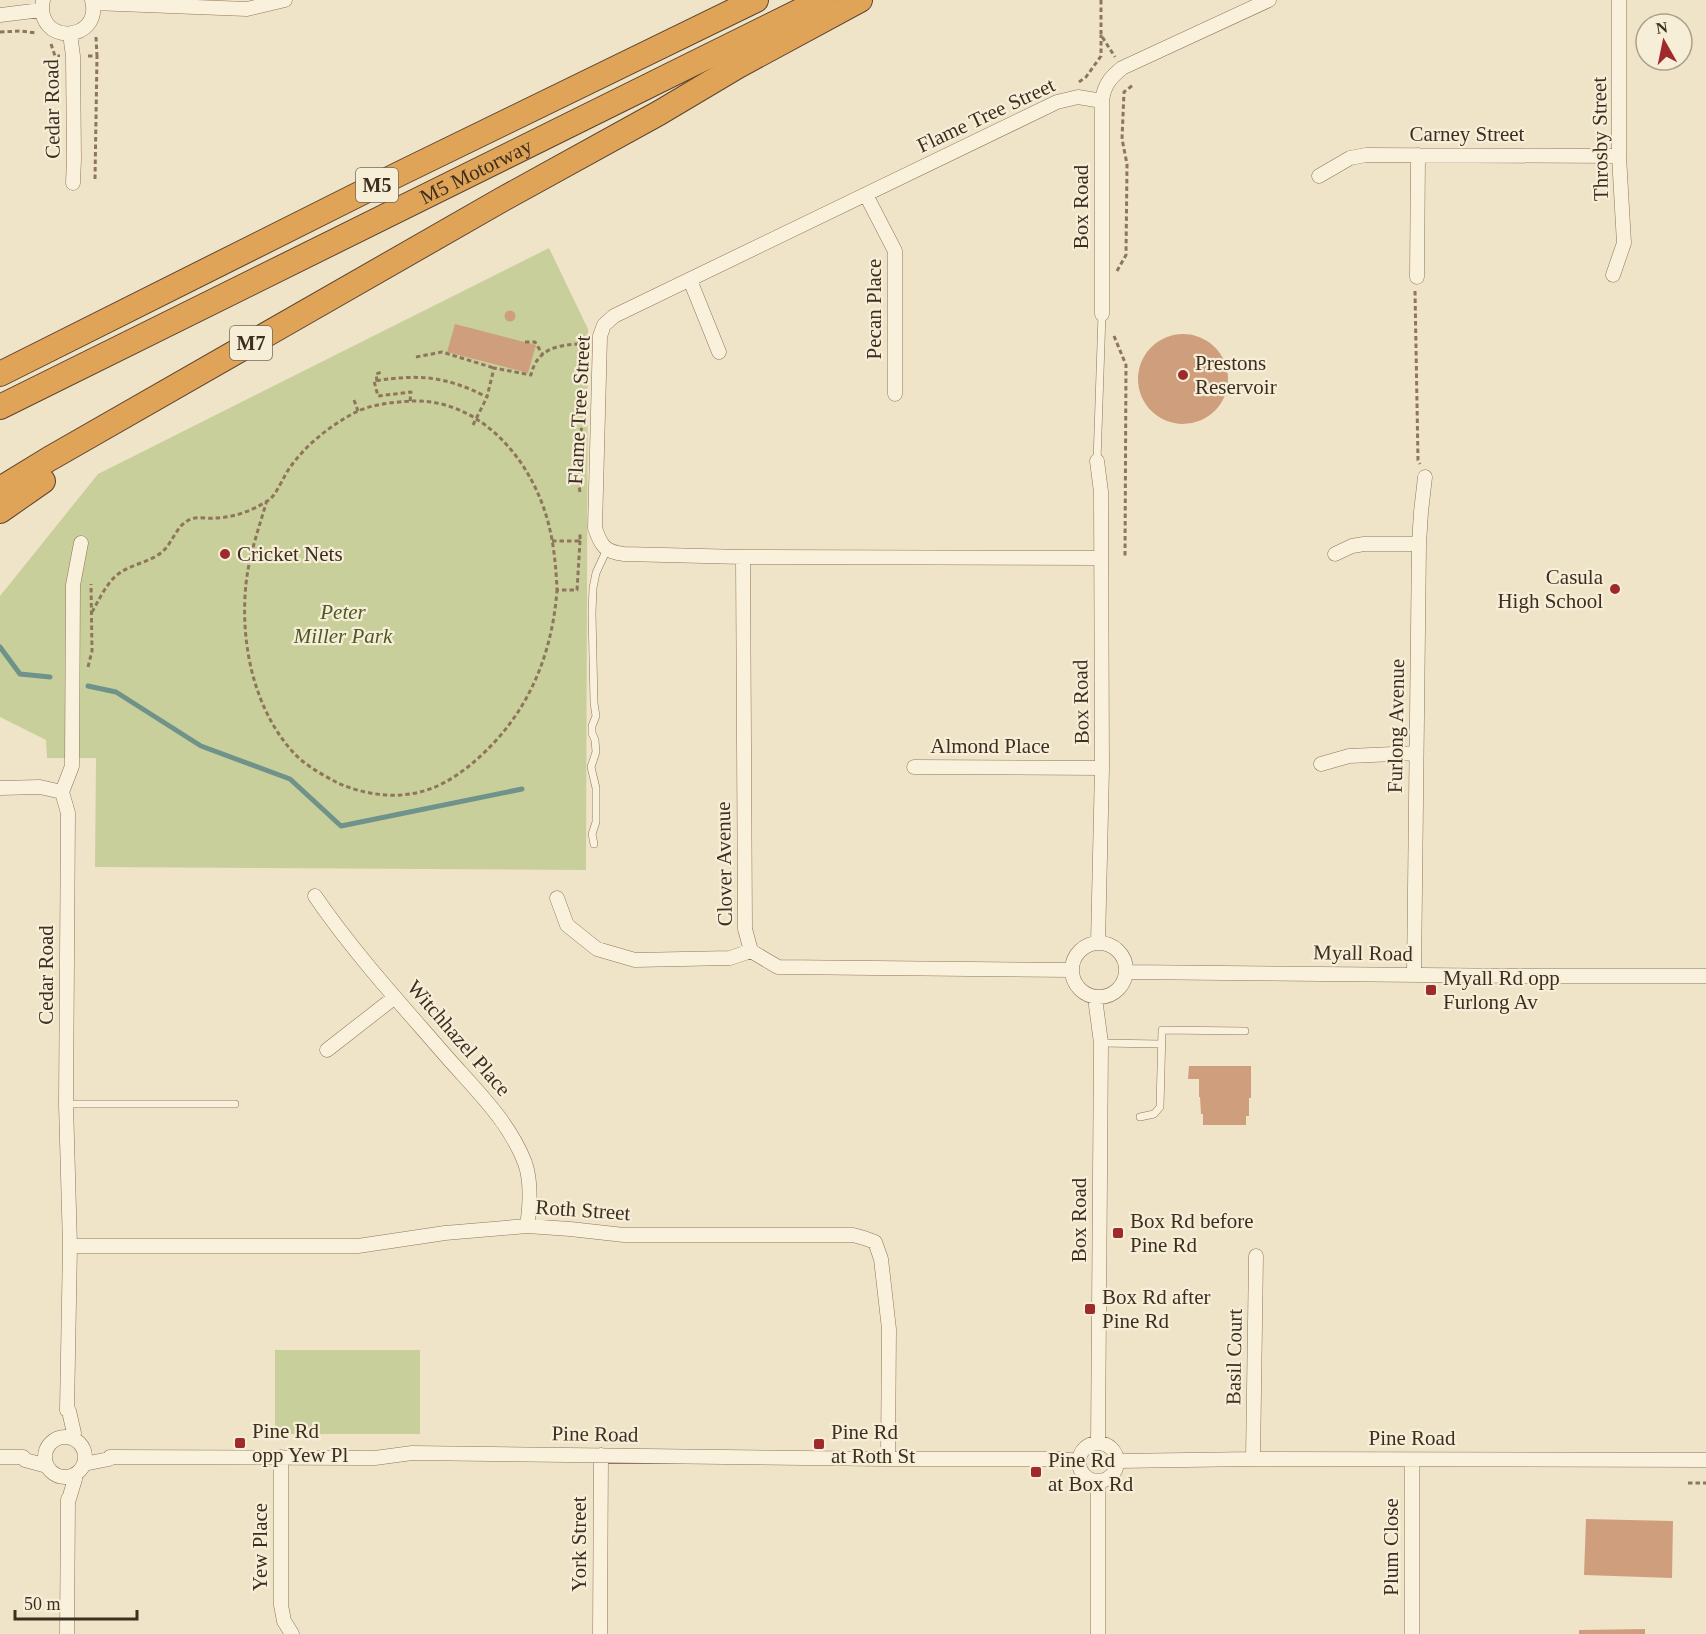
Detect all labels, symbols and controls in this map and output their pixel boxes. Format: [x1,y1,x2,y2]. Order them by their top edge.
north arrow [1634,12,1694,72]
text: N [1655,18,1669,37]
street label: Cedar Road [39,58,65,159]
street label: Flame Tree Street [913,73,1059,157]
street label: Throsby Street [1587,77,1613,201]
street label: Carney Street [1410,122,1525,146]
street label: M5 Motorway [416,133,536,209]
street label: Box Road [1069,164,1093,249]
road number: M5 [356,168,398,202]
street label: Pecan Place [862,259,886,359]
road number: M7 [230,326,272,360]
street label: Flame Tree Street [563,335,595,485]
place label: Prestons Reservoir [1195,351,1277,399]
marker: Prestons Reservoir [1176,368,1190,382]
place label: Cricket Nets [237,542,343,566]
marker: Cricket Nets [218,547,232,561]
place label: Casula High School [1497,565,1604,613]
marker: Casula High School [1608,582,1622,596]
park label: Peter Miller Park [293,600,393,648]
street label: Box Road [1068,659,1094,744]
street label: Furlong Avenue [1383,659,1409,793]
street label: Almond Place [930,734,1050,758]
street label: Clover Avenue [711,801,737,927]
street label: Cedar Road [34,925,58,1025]
street label: Myall Road [1313,940,1414,966]
place label: Myall Rd opp Furlong Av [1443,966,1560,1014]
street label: Witchhazel Place [402,975,516,1101]
marker: Myall Rd opp Furlong Av [1424,983,1438,997]
street label: Box Road [1067,1177,1091,1262]
street label: Roth Street [535,1195,631,1225]
place label: Box Rd before Pine Rd [1130,1209,1254,1257]
marker: Box Rd before Pine Rd [1111,1226,1125,1240]
place label: Box Rd after Pine Rd [1102,1285,1210,1333]
marker: Box Rd after Pine Rd [1083,1302,1097,1316]
street label: Basil Court [1221,1309,1247,1405]
place label: Pine Rd opp Yew Pl [252,1419,348,1467]
place label: Pine Rd at Roth St [831,1420,915,1468]
street label: Pine Road [551,1421,639,1447]
street label: Pine Road [1369,1426,1456,1450]
marker: Pine Rd opp Yew Pl [233,1436,247,1450]
marker: Pine Rd at Roth St [812,1437,826,1451]
place label: Pine Rd at Box Rd [1048,1448,1134,1496]
marker: Pine Rd at Box Rd [1029,1465,1043,1479]
street label: York Street [567,1496,591,1592]
street label: Plum Close [1379,1498,1403,1596]
street label: Yew Place [248,1503,272,1591]
scale bar [15,1583,136,1621]
text: 50 m [24,1594,61,1614]

